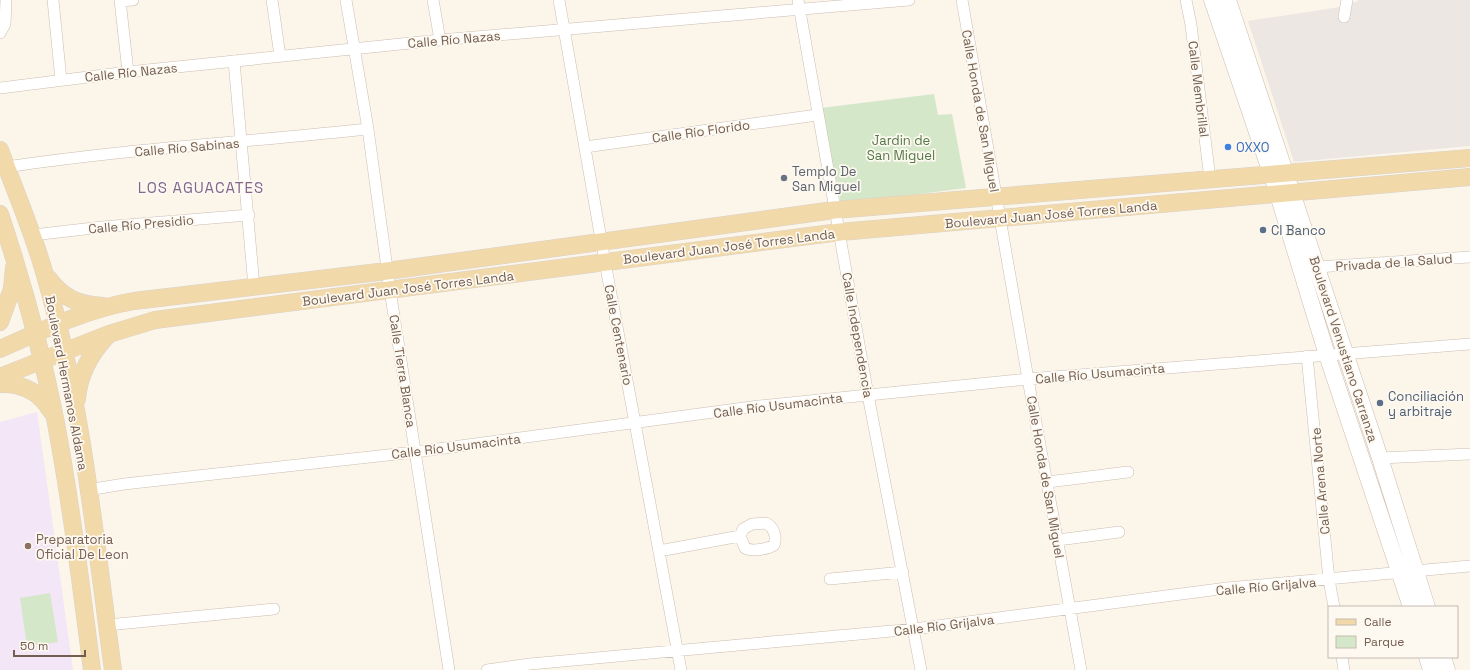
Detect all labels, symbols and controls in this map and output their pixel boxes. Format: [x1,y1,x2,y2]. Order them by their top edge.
street label: Calle Río Nazas [407,27,501,52]
street label: Calle Honda de San Miguel [958,29,1003,194]
street label: Calle Membrillal [1184,40,1213,138]
street label: Calle Río Nazas [84,59,178,86]
street label: Calle Río Florido [651,116,751,147]
park label: Jardin de San Miguel [867,132,935,164]
street label: Calle Río Sabinas [134,134,240,161]
place label: OXXO [1236,139,1269,156]
marker: OXXO [1223,142,1233,152]
place label: Templo De San Miguel [792,163,860,195]
marker: Templo De San Miguel [779,173,789,183]
district label: LOS AGUACATES [138,178,264,197]
street label: Boulevard Juan José Torres Landa [944,197,1158,232]
street label: Calle Río Presidio [88,211,194,238]
place label: CI Banco [1271,222,1326,239]
street label: Boulevard Juan José Torres Landa [622,225,836,268]
marker: CI Banco [1258,225,1268,235]
street label: Privada de la Salud [1335,250,1453,275]
street label: Boulevard Venustiano Carranza [1305,254,1382,445]
street label: Boulevard Juan José Torres Landa [301,267,515,310]
street label: Calle Independencia [838,271,877,400]
street label: Calle Centenario [600,283,637,387]
street label: Boulevard Hermanos Aldama [41,294,92,472]
street label: Calle Tierra Blanca [385,313,420,429]
street label: Calle Río Usumacinta [1034,359,1166,388]
place label: Conciliación y arbitraje [1388,388,1464,420]
street label: Calle Río Usumacinta [712,389,844,422]
street label: Calle Honda de San Miguel [1023,395,1068,560]
marker: Conciliación y arbitraje [1375,398,1385,408]
street label: Calle Arena Norte [1307,427,1334,535]
street label: Calle Río Usumacinta [390,430,522,463]
place label: Preparatoria Oficial De Leon [36,531,129,563]
marker: Preparatoria Oficial De Leon [23,541,33,551]
street label: Calle Río Grijalva [1215,574,1318,599]
legend [1328,606,1458,658]
street label: Calle Río Grijalva [893,611,996,640]
text: Calle [1364,614,1392,630]
scale bar [14,632,85,658]
text: Parque [1364,634,1404,650]
text: 50 m [20,638,48,654]

